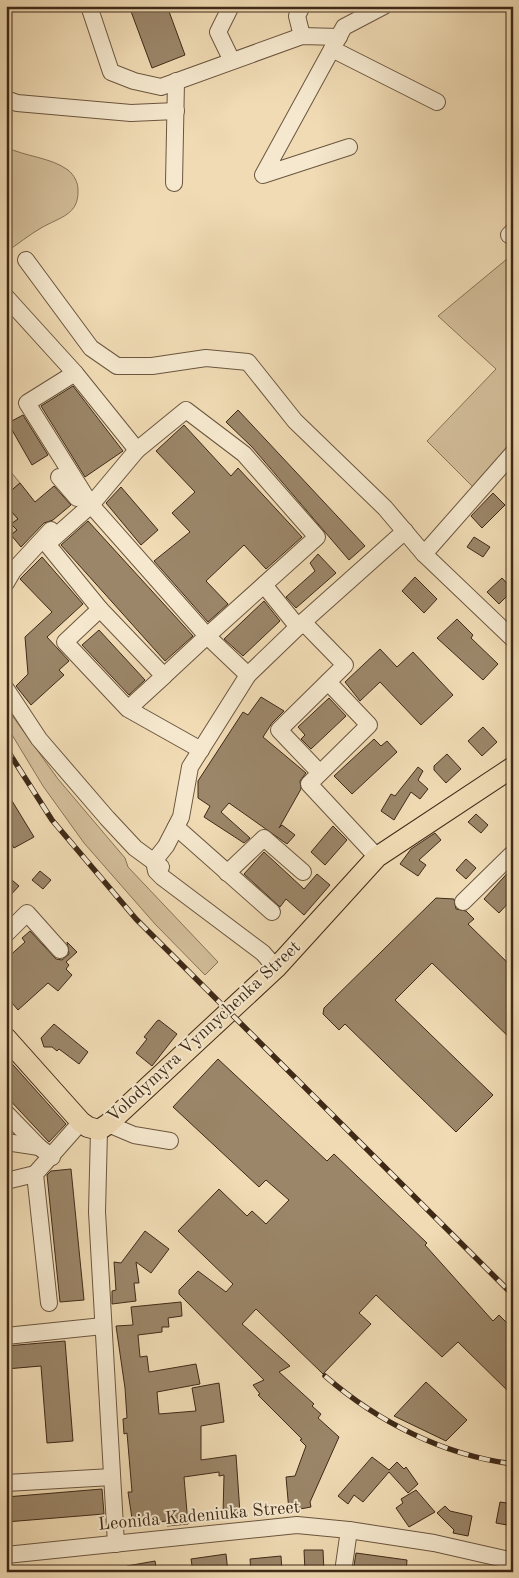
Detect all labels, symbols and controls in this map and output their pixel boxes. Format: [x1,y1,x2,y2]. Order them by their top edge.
street label: Volodymyra Vynnychenka Street [104,938,304,1126]
street label: Leonida Kadeniuka Street [97,1498,301,1534]

